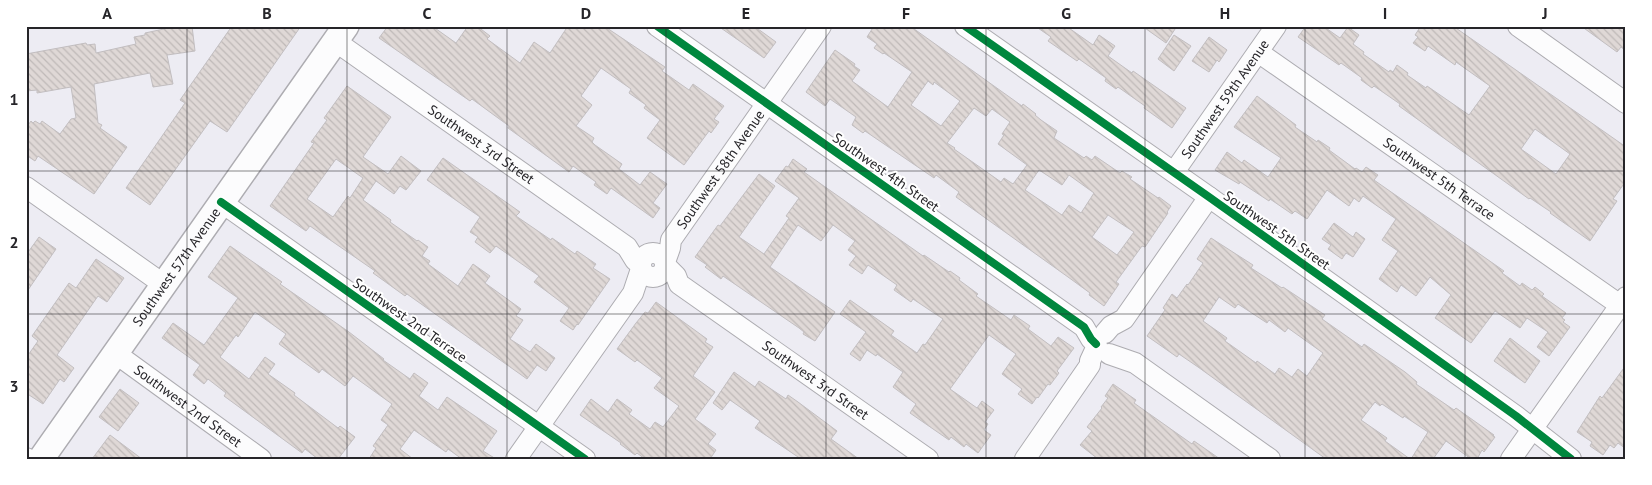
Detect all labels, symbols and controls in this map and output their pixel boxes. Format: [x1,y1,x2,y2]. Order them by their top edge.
text: A [102,3,112,23]
text: B [262,3,272,23]
text: C [423,3,432,23]
text: D [581,3,591,23]
text: E [742,3,750,23]
text: F [902,3,910,23]
text: G [1061,3,1071,23]
text: H [1220,3,1230,23]
text: I [1383,3,1387,23]
text: J [1541,3,1548,23]
street label: Southwest 59th Avenue [1177,36,1273,162]
text: 1 [9,89,19,109]
street label: Southwest 3rd Street [425,100,538,188]
street label: Southwest 58th Avenue [672,106,768,233]
street label: Southwest 4th Street [829,128,943,216]
street label: Southwest 5th Terrace [1380,133,1499,224]
street label: Southwest 5th Street [1220,186,1334,274]
street label: Southwest 57th Avenue [128,204,224,330]
text: 2 [9,232,19,252]
street label: Southwest 2nd Terrace [349,274,471,366]
street label: Southwest 3rd Street [759,336,873,424]
street label: Southwest 2nd Street [130,361,246,451]
text: 3 [9,376,19,396]

